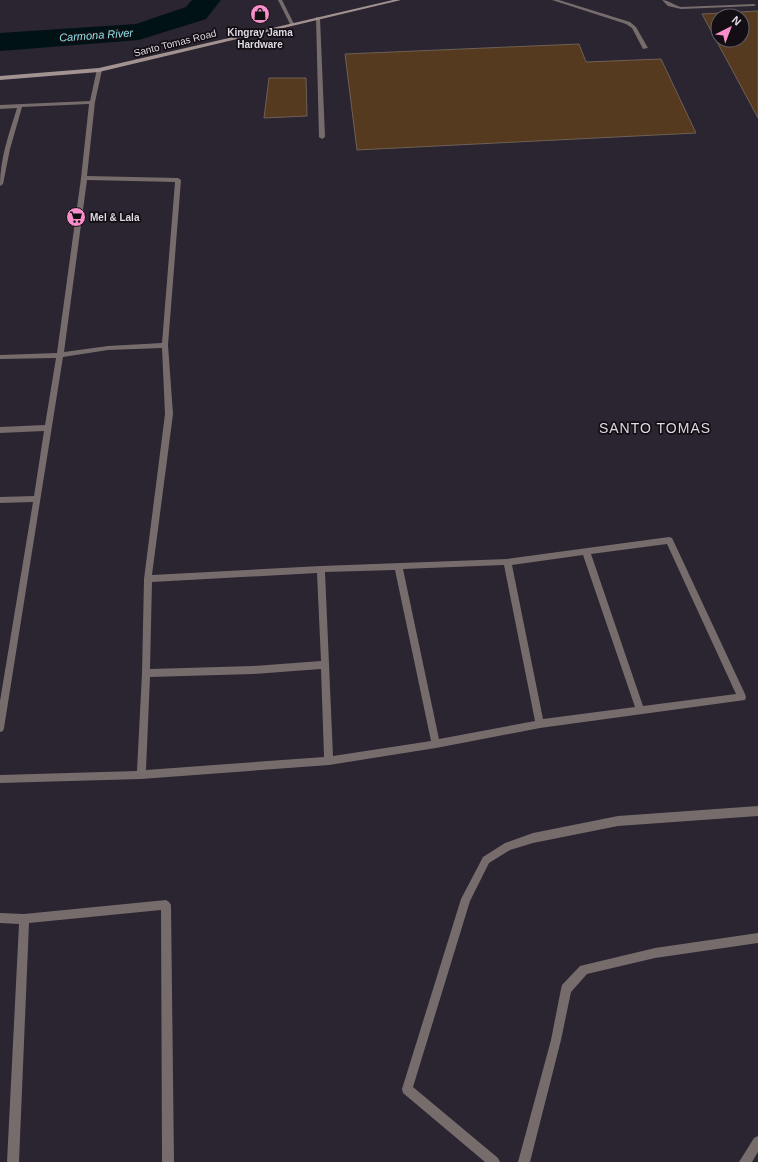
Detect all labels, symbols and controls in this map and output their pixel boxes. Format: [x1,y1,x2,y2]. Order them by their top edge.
shop icon: Kingray Jama Hardware [249,3,271,25]
north arrow [710,8,750,48]
text: N [730,13,744,28]
water label: Carmona River [59,26,135,44]
street label: Santo Tomas Road [132,27,218,59]
place label: Kingray Jama Hardware [227,27,293,50]
supermarket icon: Mel & Lala [65,206,87,228]
place label: Mel & Lala [90,212,140,223]
district label: SANTO TOMAS [599,420,711,436]

